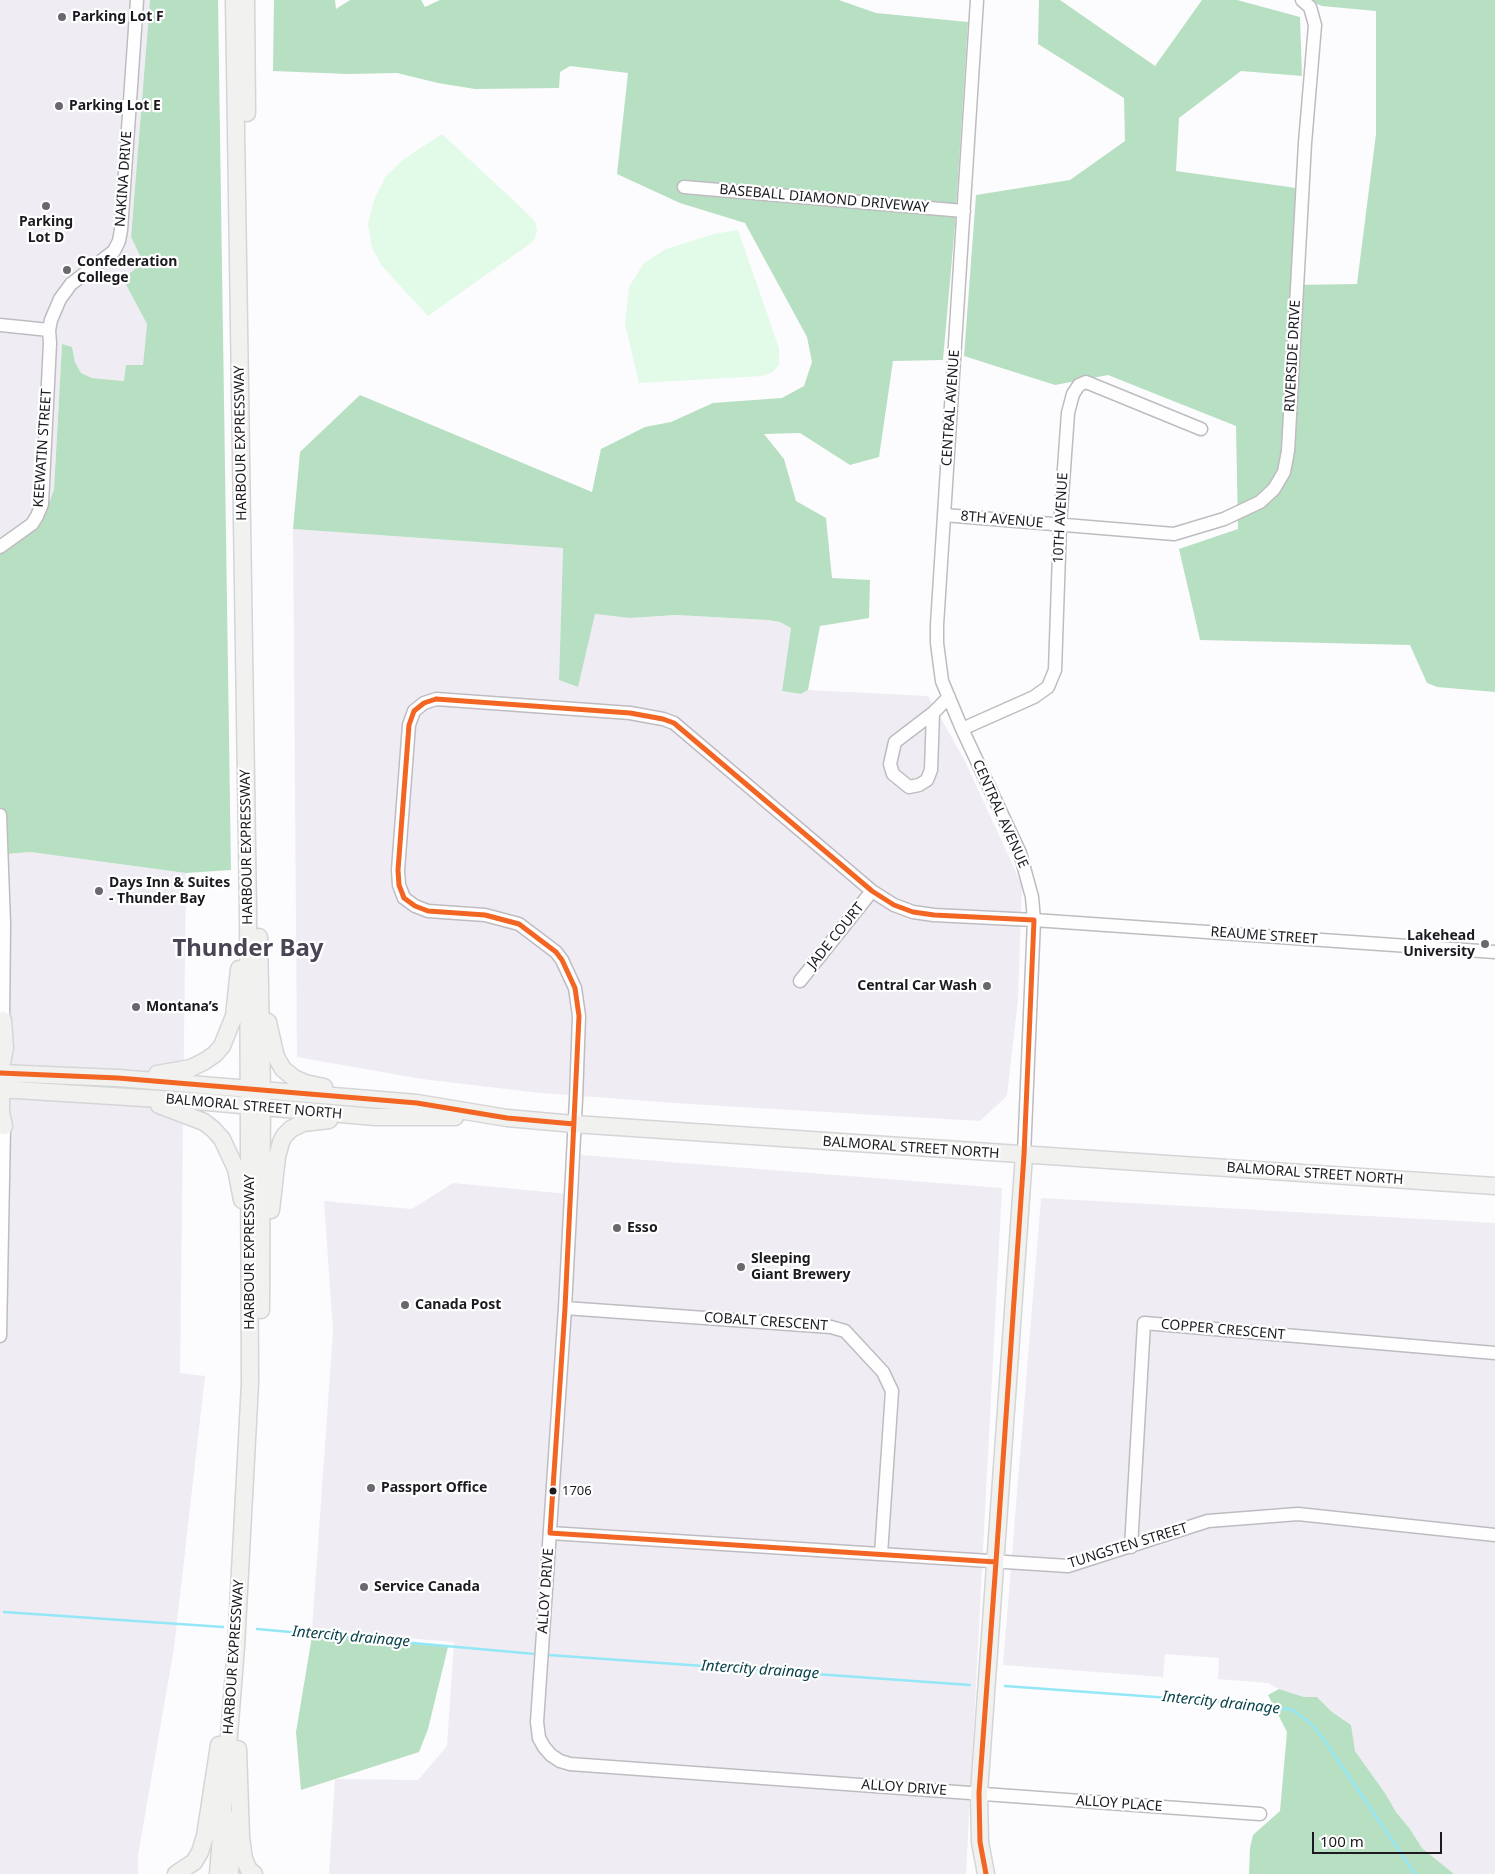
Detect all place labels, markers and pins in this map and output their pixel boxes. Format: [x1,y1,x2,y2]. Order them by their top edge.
place label: Parking Lot F [72,9,164,25]
marker: Parking Lot F [56,11,68,23]
place label: Parking Lot E [69,98,161,114]
marker: Parking Lot E [53,100,65,112]
marker: Parking Lot D [40,200,52,212]
place label: Parking Lot D [19,214,73,246]
place label: Confederation College [77,254,177,286]
marker: Confederation College [61,264,73,276]
place label: Days Inn & Suites - Thunder Bay [109,875,230,908]
marker: Days Inn & Suites - Thunder Bay [93,885,105,897]
place label: Lakehead University [1403,928,1475,960]
marker: Lakehead University [1479,938,1491,950]
place label: Central Car Wash [857,978,977,994]
marker: Central Car Wash [981,980,993,992]
place label: Montana’s [146,999,219,1015]
marker: Montana’s [130,1001,142,1013]
place label: Esso [627,1220,658,1236]
marker: Esso [611,1222,623,1234]
place label: Sleeping Giant Brewery [751,1251,850,1284]
marker: Sleeping Giant Brewery [735,1261,747,1273]
place label: Canada Post [415,1297,501,1313]
marker: Canada Post [399,1299,411,1311]
place label: Passport Office [381,1480,487,1496]
marker: Passport Office [365,1482,377,1494]
place label: 1706 [562,1483,592,1499]
marker: 1706 [548,1486,558,1496]
place label: Service Canada [374,1579,480,1595]
marker: Service Canada [358,1581,370,1593]

